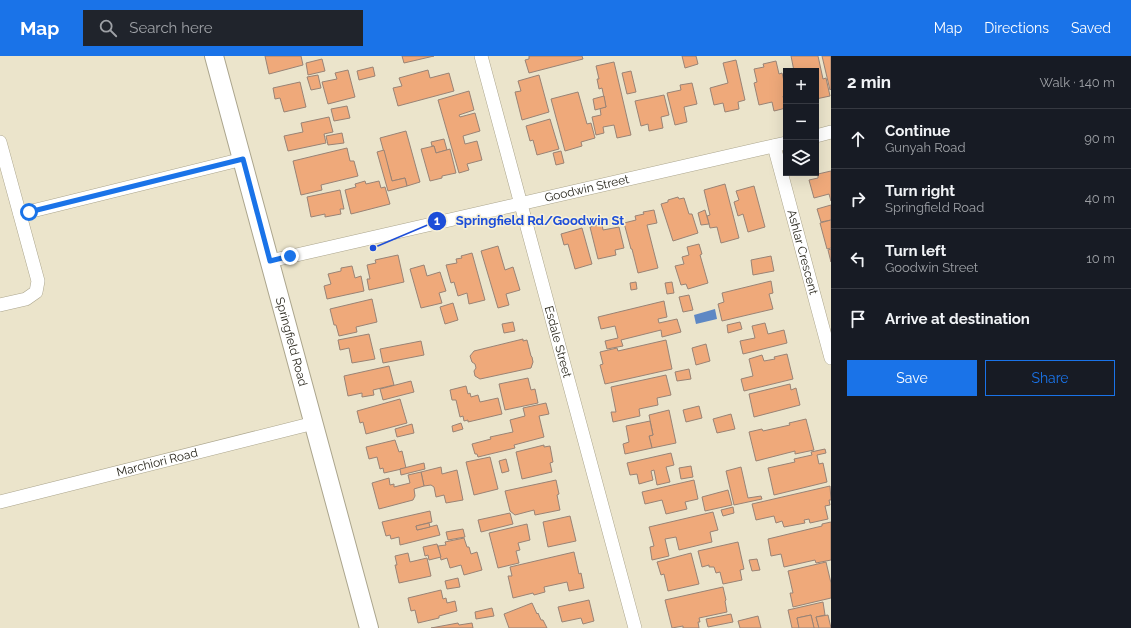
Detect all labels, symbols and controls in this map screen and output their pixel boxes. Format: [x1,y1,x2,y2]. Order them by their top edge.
search box [83,10,363,46]
text: Map [20,17,59,39]
icon: search [97,17,119,39]
text: Search here [129,19,213,37]
text: Map [934,20,962,36]
text: Directions [984,20,1049,36]
text: Saved [1071,20,1111,36]
map controls [783,68,819,176]
button: + [783,68,819,104]
text: 2 min [847,72,891,92]
text: Walk · 140 m [1040,75,1115,90]
button: − [783,104,819,140]
text: Continue [885,122,950,140]
icon: ahead [847,128,869,150]
text: 90 m [1084,131,1115,146]
button: layers [783,140,819,176]
text: Gunyah Road [885,140,966,155]
street label: Goodwin Street [543,172,630,205]
text: Turn right [885,182,955,200]
icon: right [847,188,869,210]
text: 40 m [1085,191,1115,206]
text: Springfield Road [885,200,984,215]
route start [20,203,38,221]
callout: Springfield Rd/Goodwin St [427,208,632,233]
street label: Ashlar Crescent [784,208,821,296]
text: Springfield Rd/Goodwin St [456,213,624,228]
text: 1 [434,214,440,228]
text: Turn left [885,242,946,260]
route end [281,247,299,265]
icon: left [847,248,869,270]
text: 10 m [1086,251,1115,266]
text: Goodwin Street [885,260,978,275]
street label: Springfield Road [273,296,310,388]
street label: Esdale Street [542,304,574,379]
icon: arrive [847,308,869,330]
text: Arrive at destination [885,310,1030,328]
button: Save [847,360,977,396]
button: Share [985,360,1115,396]
street label: Marchiori Road [115,446,199,479]

